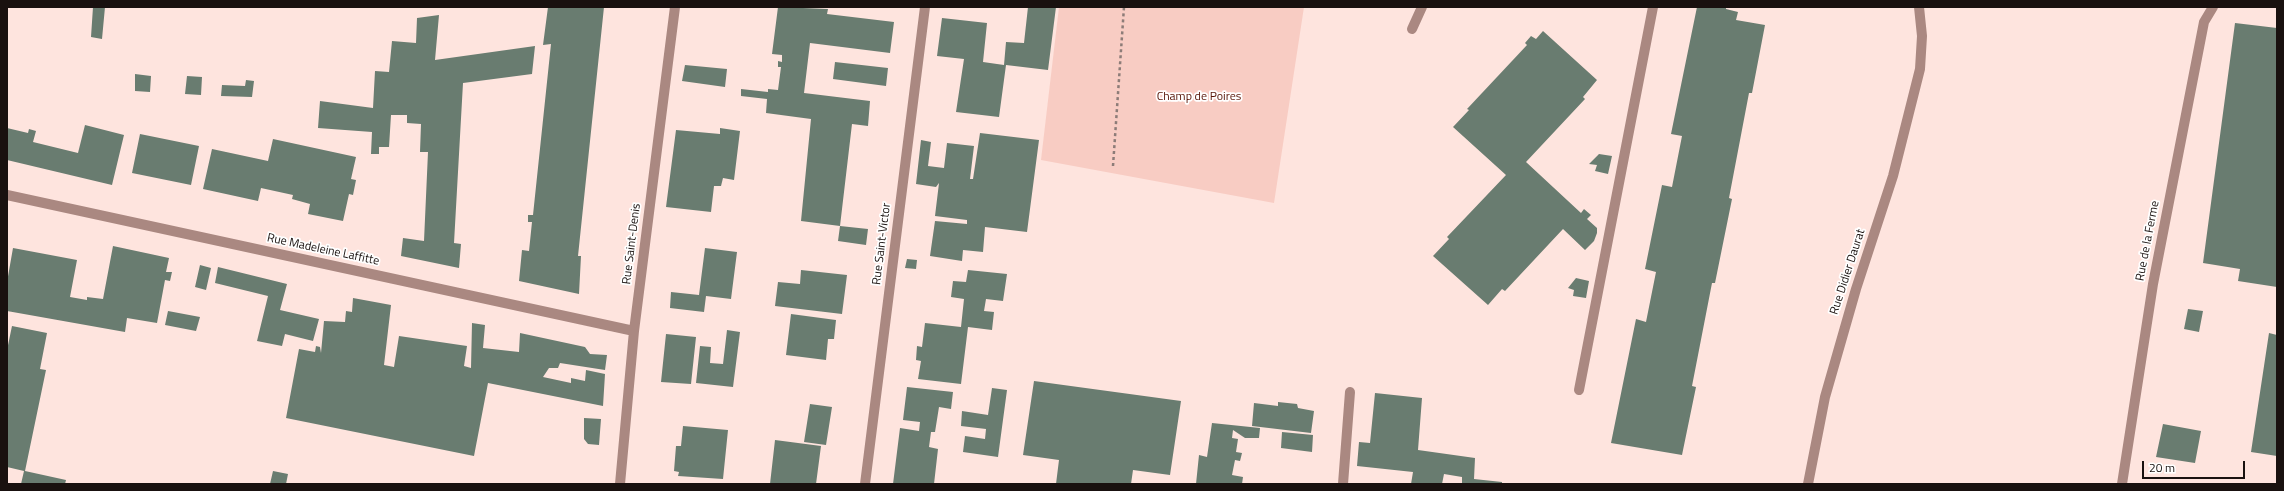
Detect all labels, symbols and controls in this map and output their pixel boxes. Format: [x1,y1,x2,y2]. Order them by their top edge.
park label: Champ de Poires [1157,90,1241,104]
street label: Rue de la Ferme [2133,200,2163,282]
street label: Rue Saint-Victor [870,202,894,286]
street label: Rue Saint-Denis [620,203,644,285]
street label: Rue Didier Daurat [1827,227,1869,317]
street label: Rue Madeleine Laffitte [266,231,380,269]
scale bar [2144,453,2247,479]
text: 20 m [2149,458,2175,477]

